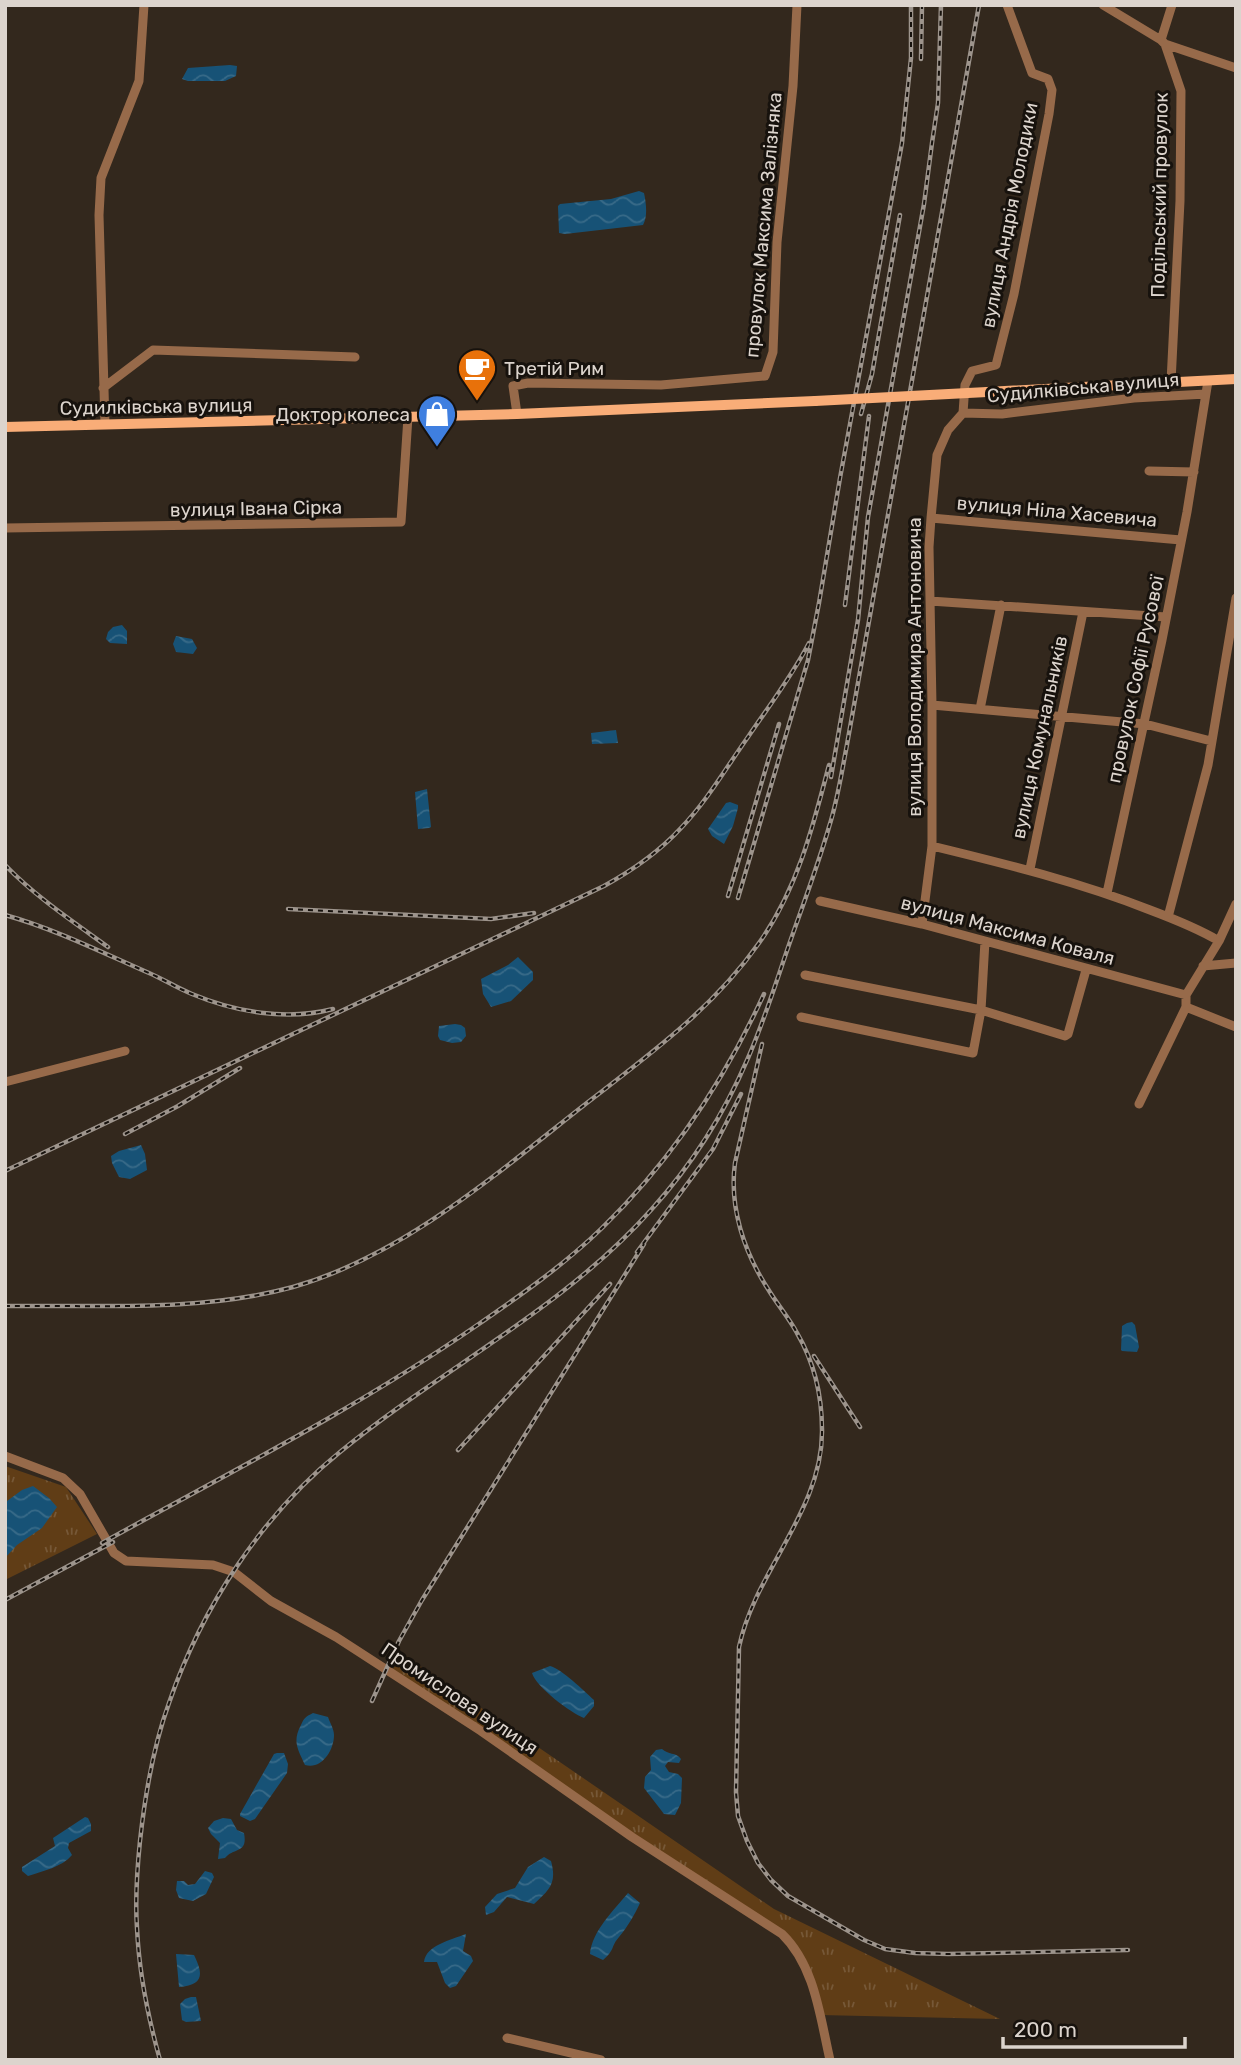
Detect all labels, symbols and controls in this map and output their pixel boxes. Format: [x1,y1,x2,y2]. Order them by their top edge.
street label: провулок Максима Залізняка [740,91,787,359]
street label: Подільський провулок [1146,92,1173,298]
street label: вулиця Андрія Молодики [976,101,1043,330]
cafe icon: Третій Рим [456,347,498,402]
place label: Третій Рим [504,357,604,380]
street label: Судилківська вулиця [986,368,1180,407]
street label: Судилківська вулиця [59,393,253,420]
shop icon: Доктор колеса [416,393,458,448]
place label: Доктор колеса [276,403,410,426]
street label: вулиця Ніла Хасевича [956,491,1158,532]
street label: вулиця Івана Сірка [170,495,342,522]
street label: вулиця Володимира Антоновича [903,517,926,817]
street label: провулок Софії Русової [1102,573,1169,785]
street label: вулиця Комунальників [1007,634,1072,841]
street label: вулиця Максима Коваля [898,891,1117,970]
street label: Промислова вулиця [377,1638,542,1759]
scale bar [1003,2006,1185,2050]
text: 200 m [1014,2017,1077,2042]

